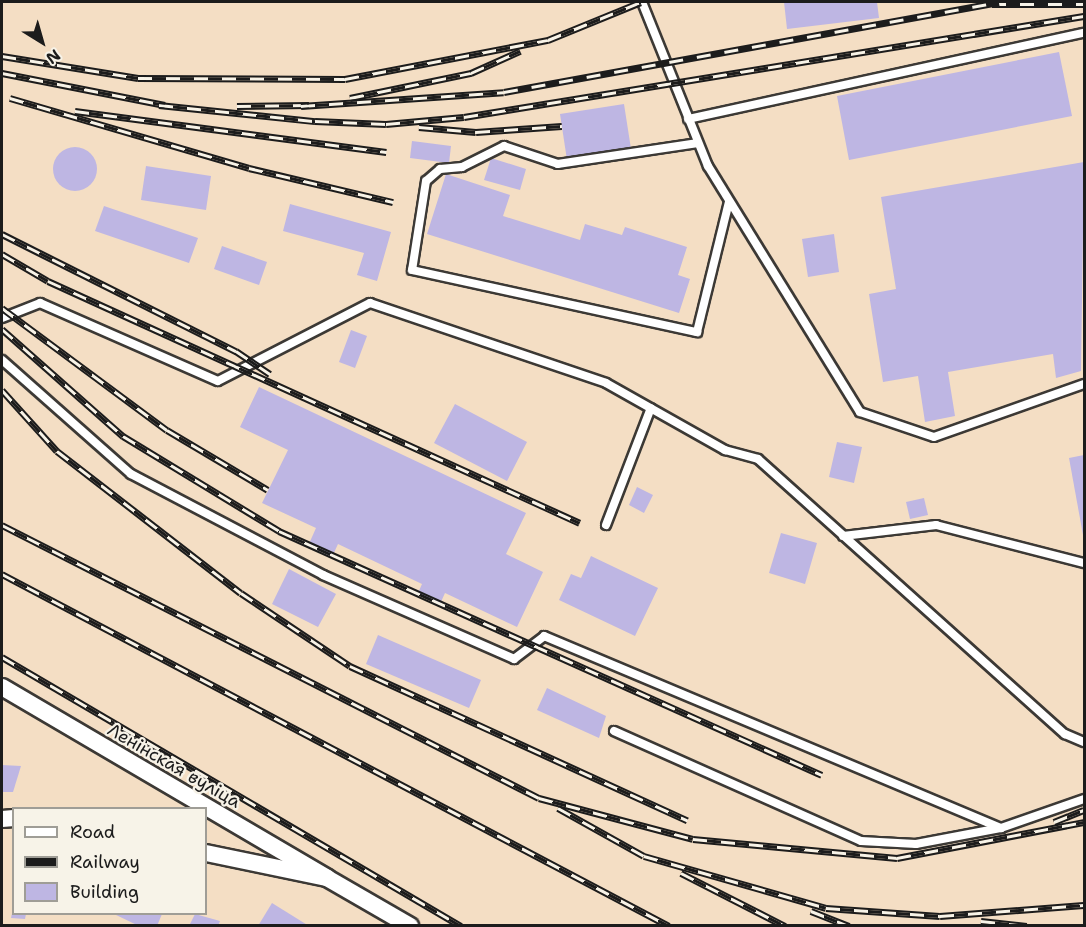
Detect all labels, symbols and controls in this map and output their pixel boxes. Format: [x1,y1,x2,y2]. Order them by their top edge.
north arrow [12,12,72,72]
text: N [42,45,65,69]
street label: Ленінская вуліца [104,719,244,813]
legend [12,807,207,915]
text: Road [70,820,115,844]
text: Railway [70,850,140,874]
text: Building [70,880,139,904]

